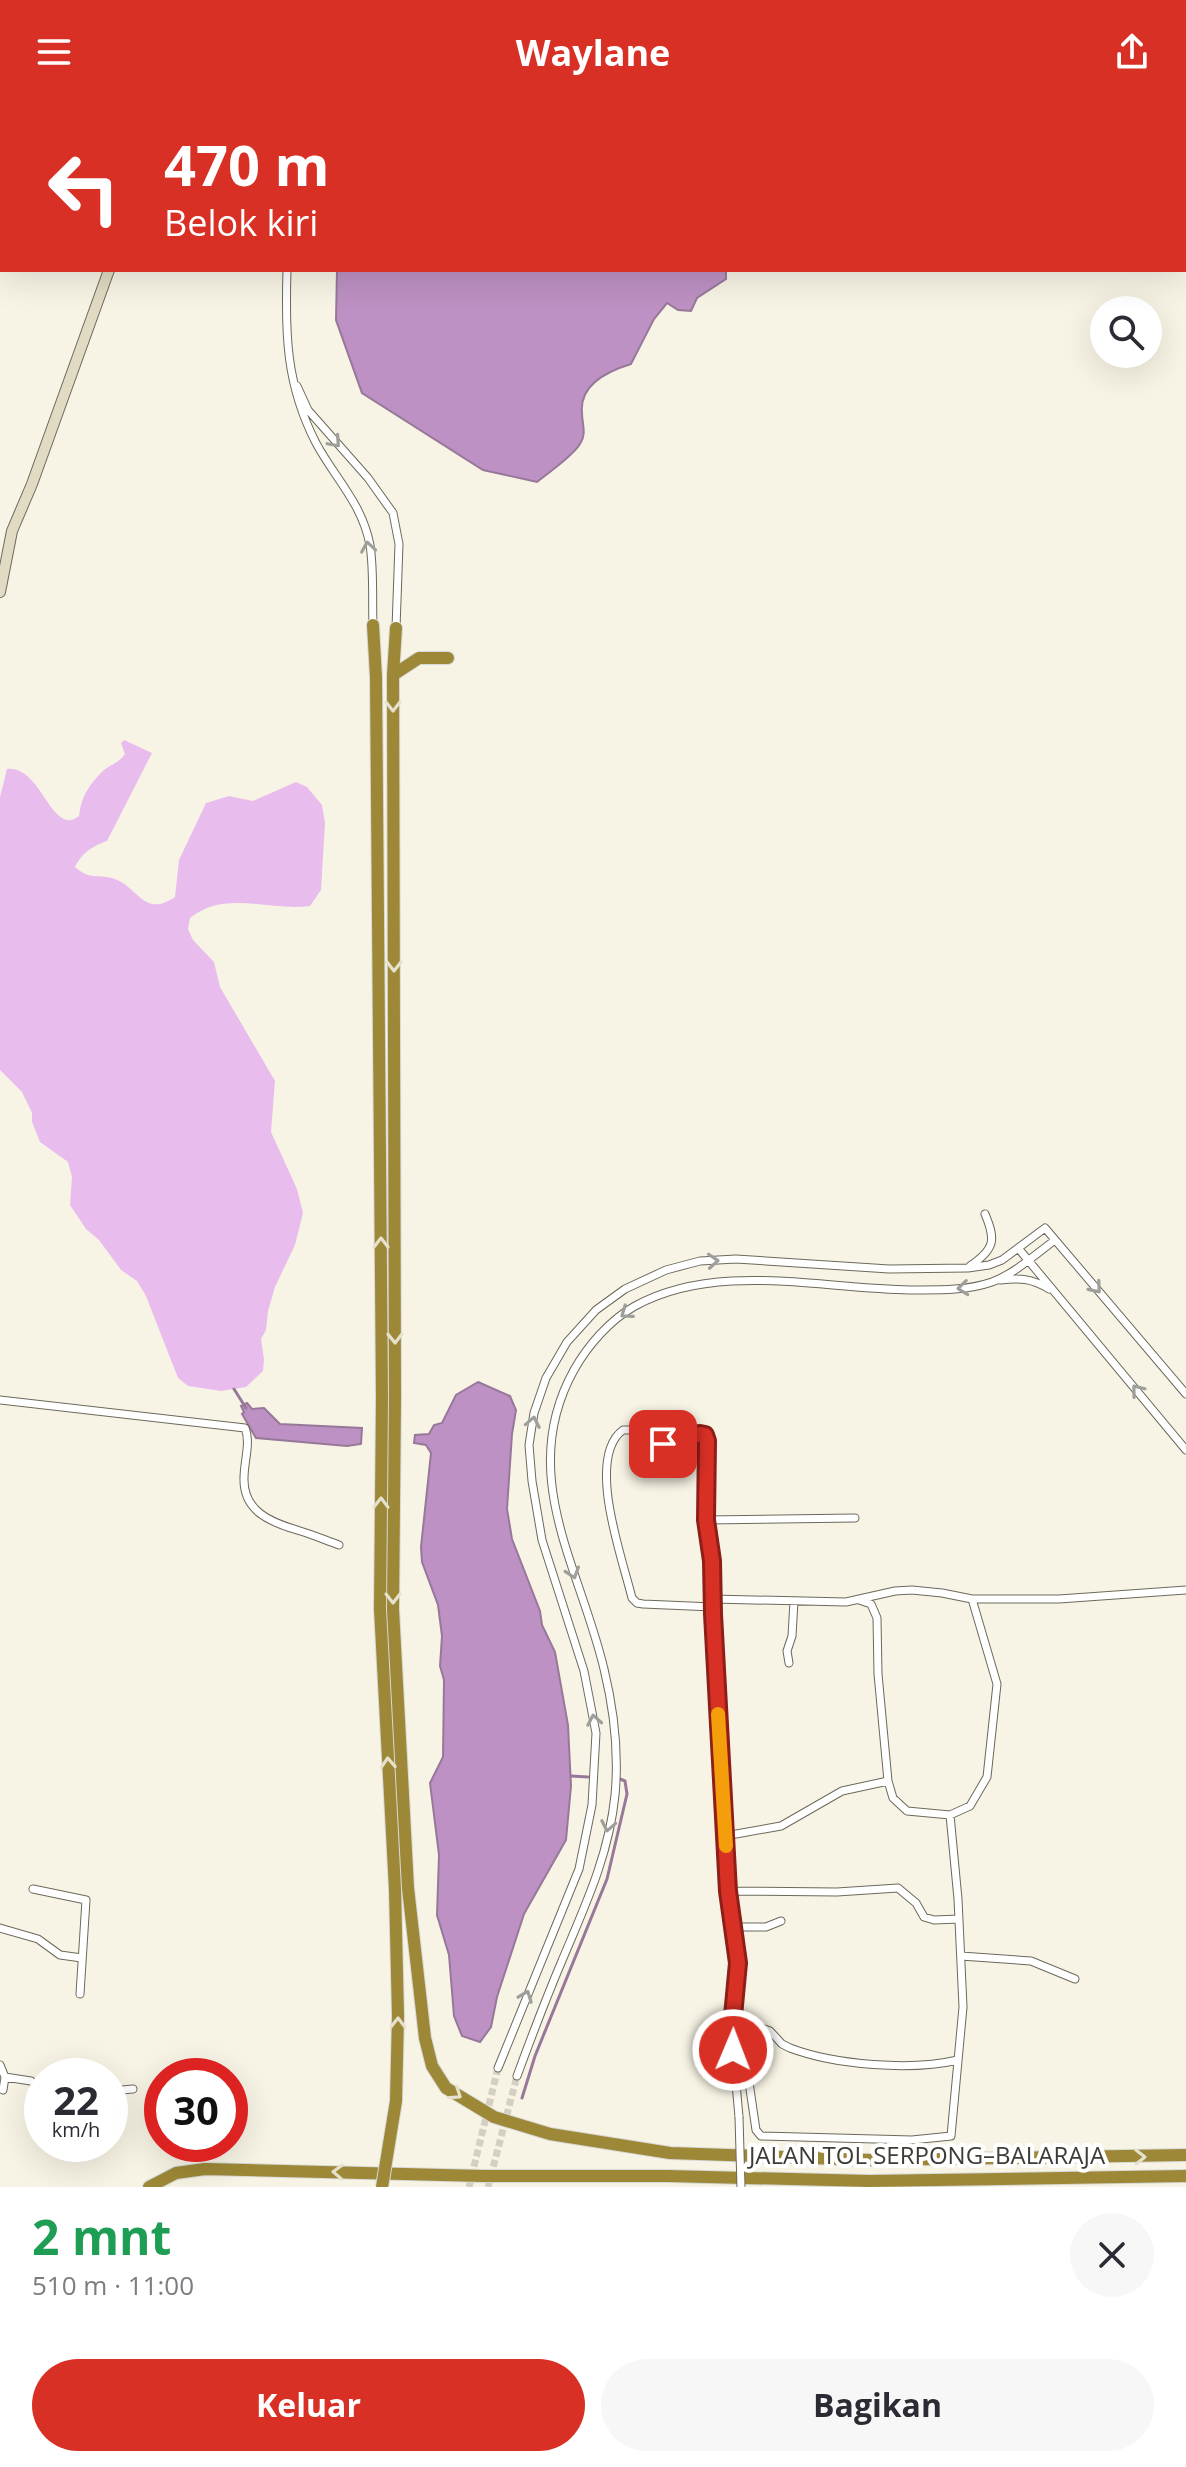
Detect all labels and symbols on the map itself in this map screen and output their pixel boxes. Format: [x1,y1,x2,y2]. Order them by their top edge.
one-way arrow [325,433,340,447]
one-way arrow [360,541,377,554]
one-way arrow [384,700,402,713]
one-way arrow [385,960,403,973]
one-way arrow [372,1236,389,1249]
one-way arrow [706,1253,719,1270]
one-way arrow [1086,1278,1101,1293]
one-way arrow [956,1279,969,1296]
one-way arrow [620,1303,634,1318]
one-way arrow [386,1332,403,1345]
one-way arrow [1132,1384,1146,1399]
pin [629,1410,697,1478]
one-way arrow [524,1416,541,1430]
one-way arrow [372,1496,389,1509]
one-way arrow [564,1565,580,1579]
one-way arrow [384,1592,402,1605]
one-way arrow [586,1713,603,1727]
one-way arrow [380,1756,397,1769]
one-way arrow [601,1819,618,1833]
one-way arrow [517,1990,533,2004]
position arrow [691,2008,775,2092]
one-way arrow [389,2016,407,2029]
speed limit sign: 30 [144,2058,248,2162]
one-way arrow [448,2084,462,2099]
street label: JALAN TOL SERPONG–BALARAJA [747,2138,1106,2171]
one-way arrow [1134,2148,1147,2166]
one-way arrow [331,2164,344,2181]

